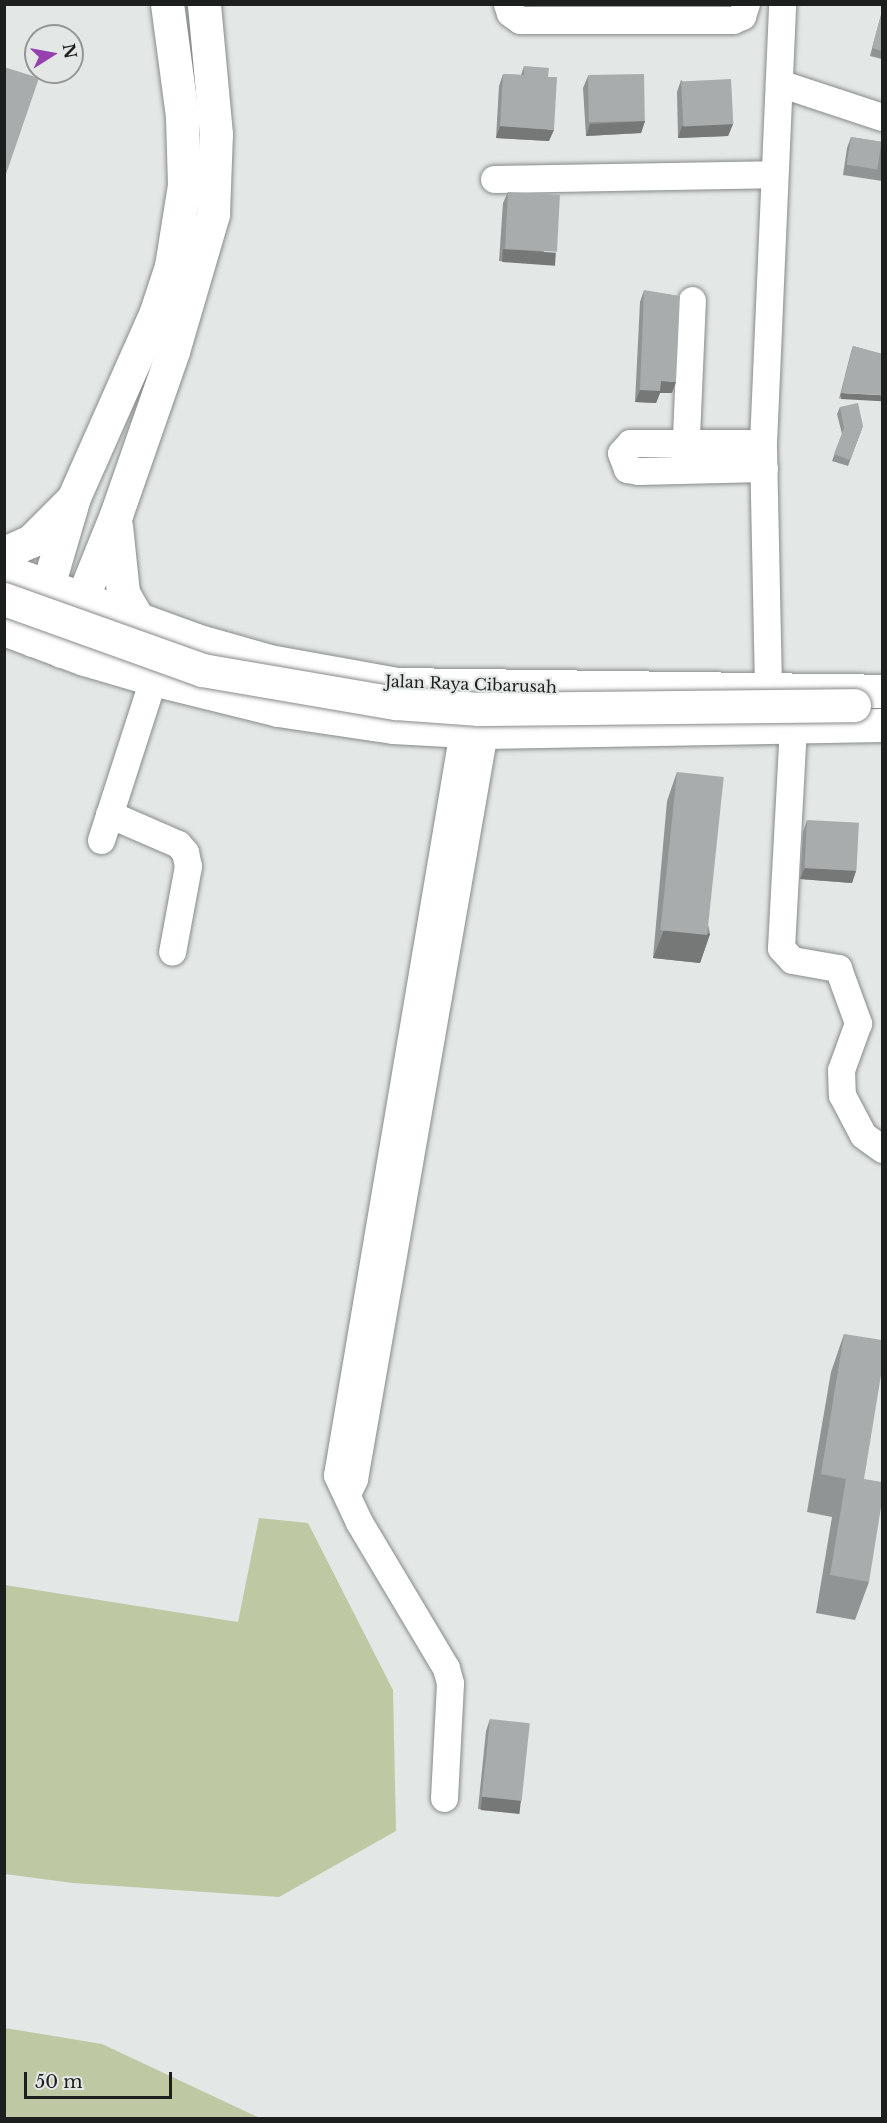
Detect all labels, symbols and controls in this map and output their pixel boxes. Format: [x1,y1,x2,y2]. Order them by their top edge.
north arrow [24,24,84,84]
text: N [58,42,81,60]
street label: Jalan Raya Cibarusah [385,671,557,697]
scale bar [27,2060,176,2098]
text: 50 m [35,2071,83,2093]

